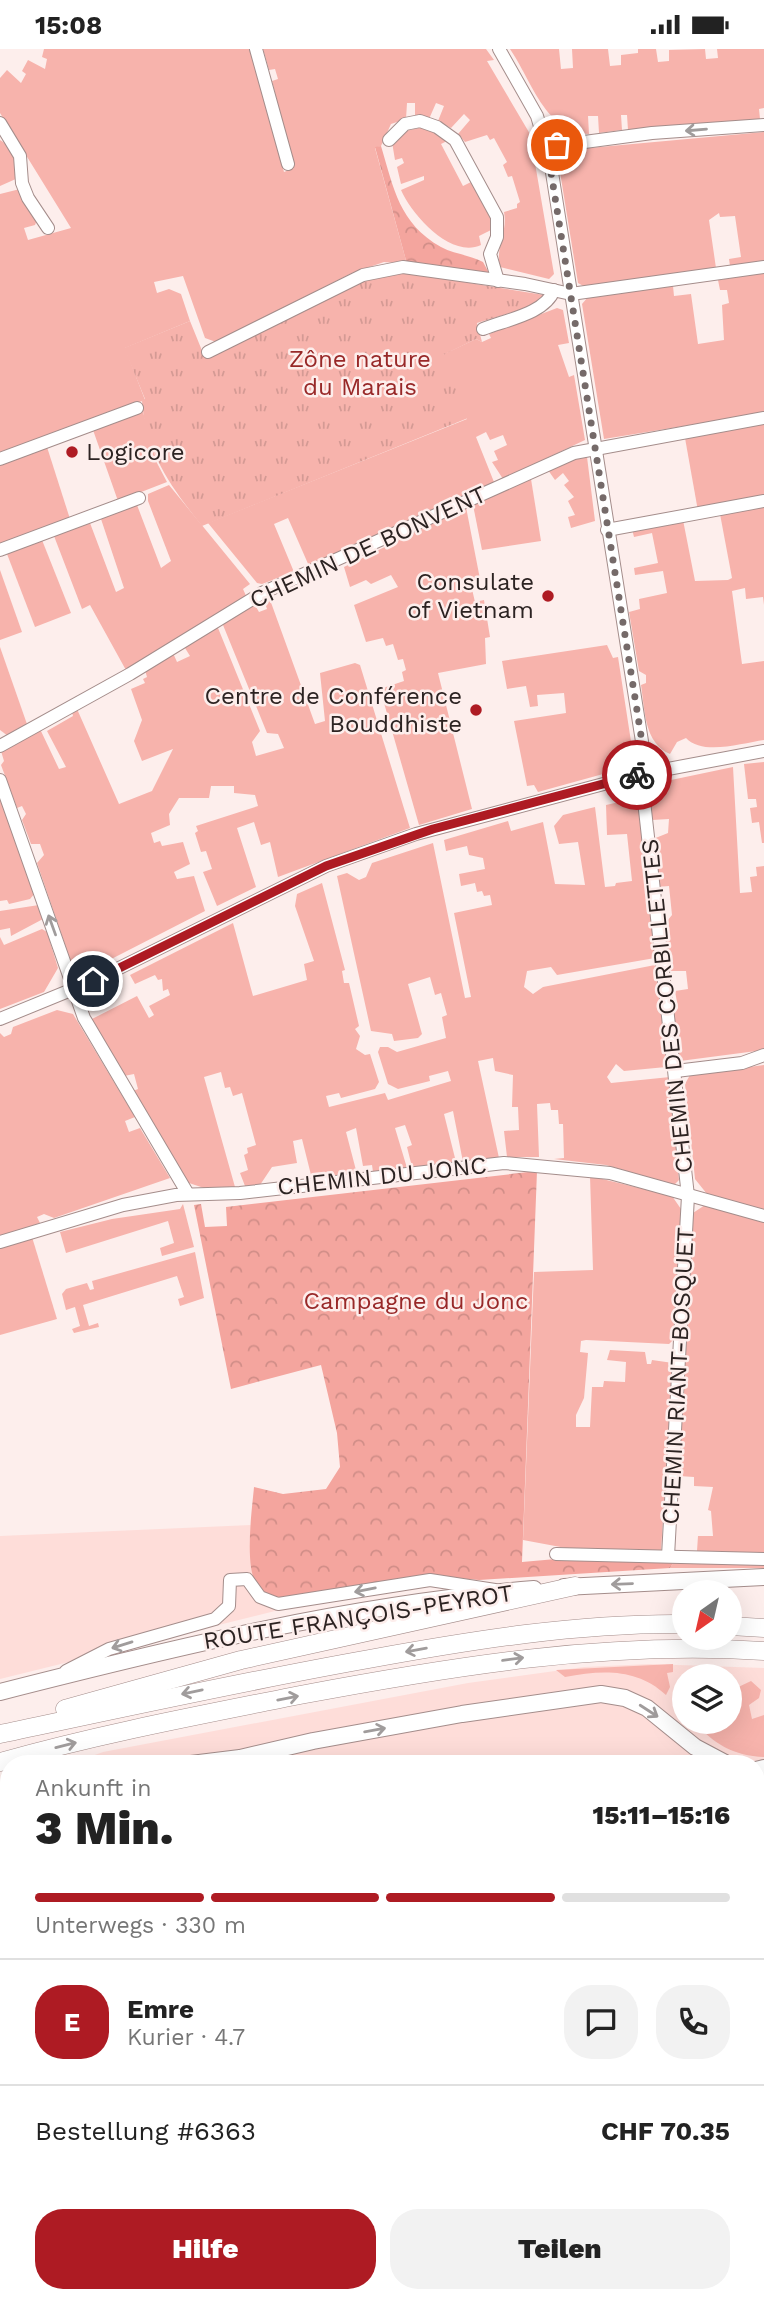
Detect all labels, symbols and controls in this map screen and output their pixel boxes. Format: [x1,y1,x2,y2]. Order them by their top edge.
text: 15:08 [35,10,102,40]
pin [527,115,587,175]
one-way arrow [685,124,708,137]
icon: bag [538,126,576,164]
park label: Zône nature du Marais [289,345,431,401]
place label: Logicore [86,438,185,466]
marker: Logicore [64,444,80,460]
street label: CHEMIN DE BONVENT [245,480,491,614]
place label: Consulate of Vietnam [407,568,534,624]
marker: Consulate of Vietnam [540,588,556,604]
place label: Centre de Conférence Bouddhiste [205,682,462,738]
marker: Centre de Conférence Bouddhiste [468,702,484,718]
courier [602,740,672,810]
icon: bike [618,756,656,794]
street label: CHEMIN DES CORBILLETTES [636,838,698,1174]
one-way arrow [45,914,57,936]
pin [63,951,123,1011]
icon: home [74,962,112,1000]
street label: CHEMIN DU JONC [276,1151,488,1201]
street label: CHEMIN RIANT-BOSQUET [656,1227,700,1525]
park label: Campagne du Jonc [304,1287,528,1315]
one-way arrow [610,1577,633,1590]
street label: ROUTE FRANÇOIS-PEYROT [201,1579,515,1655]
north arrow [672,1580,742,1650]
map controls [672,1580,742,1734]
one-way arrow [354,1584,377,1598]
one-way arrow [112,1639,134,1652]
one-way arrow [405,1644,428,1657]
one-way arrow [501,1652,523,1665]
button: layers [672,1664,742,1734]
one-way arrow [181,1686,204,1700]
one-way arrow [276,1690,299,1704]
one-way arrow [639,1704,659,1718]
one-way arrow [363,1723,386,1736]
one-way arrow [54,1738,77,1751]
text: Ankunft in [35,1775,151,1802]
text: 15:11–15:16 [593,1800,730,1830]
text: 3 Min. [35,1801,174,1855]
text: Unterwegs · 330 m [35,1912,246,1939]
button: chat [564,1985,638,2059]
button: phone [656,1985,730,2059]
text: Emre [127,1994,194,2024]
text: E [64,2007,80,2037]
text: Kurier · 4.7 [127,2024,245,2051]
text: Bestellung #6363 [35,2116,256,2146]
text: CHF 70.35 [601,2116,730,2146]
button: Hilfe [35,2209,376,2289]
button: Teilen [390,2209,730,2289]

